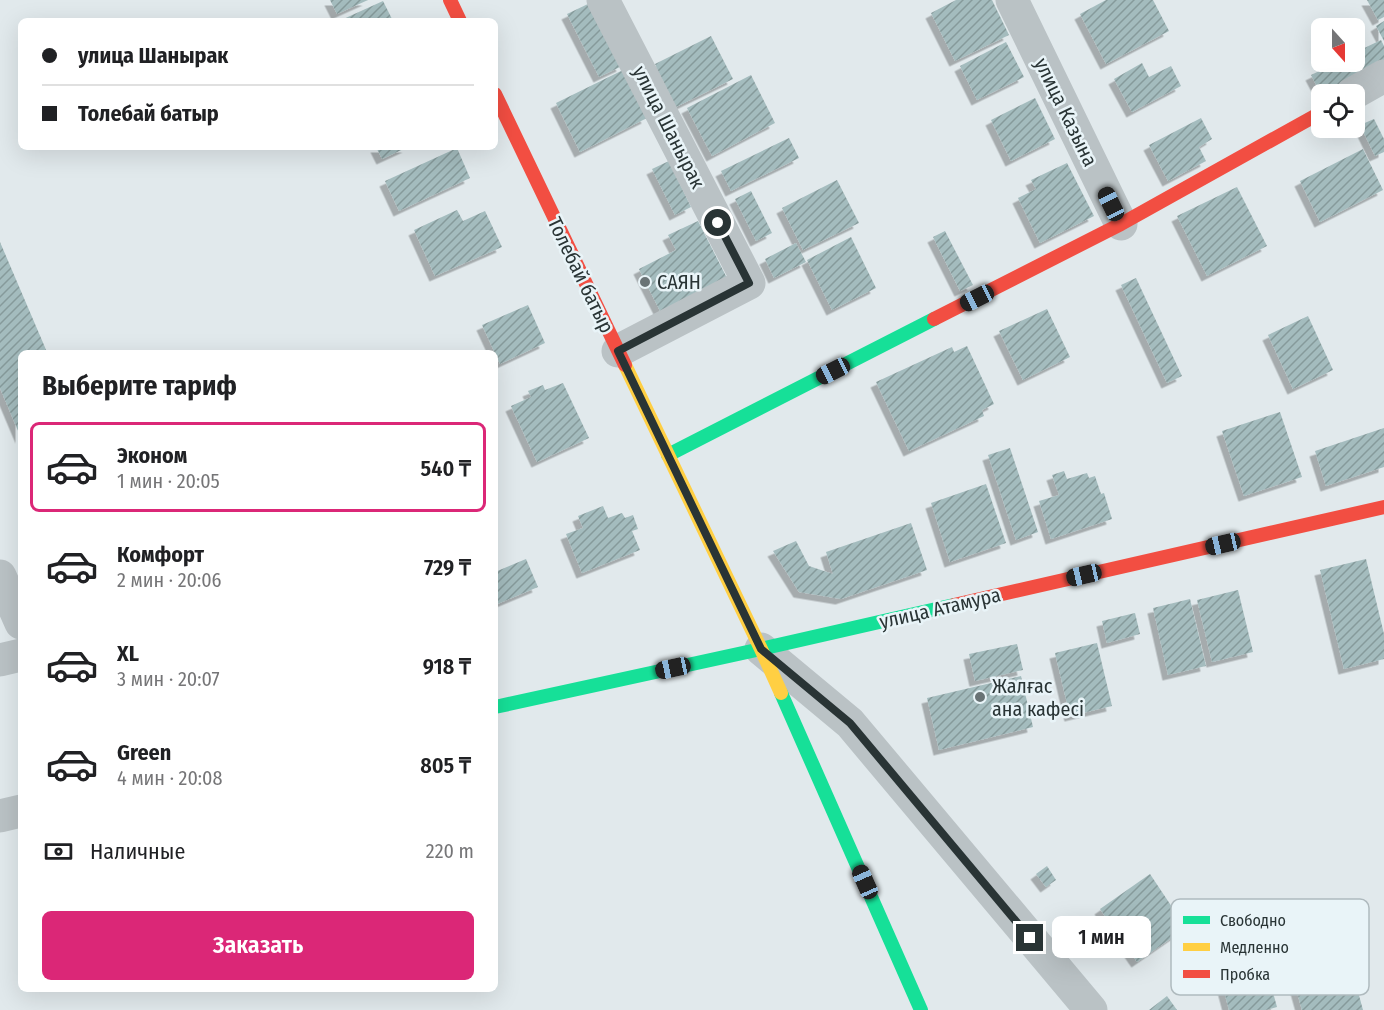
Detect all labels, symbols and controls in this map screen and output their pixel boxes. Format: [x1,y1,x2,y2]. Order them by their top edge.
north arrow [1311,18,1365,72]
map controls [1311,18,1365,138]
text: улица Шанырак [78,42,228,69]
street label: улица Казына [1029,54,1103,170]
street label: улица Шанырак [628,62,711,193]
button: locate [1311,84,1365,138]
text: Толебай батыр [78,100,219,127]
car [1095,184,1127,224]
route start [704,209,731,236]
street label: Толебай батыр [543,213,619,337]
place label: САЯН [657,270,701,294]
marker: САЯН [638,275,652,289]
car [957,282,997,314]
car [813,355,853,387]
text: Выберите тариф [42,370,237,402]
icon: car [45,440,99,494]
text: Эконом [117,442,187,469]
text: 540 ₸ [421,455,471,482]
text: 1 мин · 20:05 [117,469,220,493]
car [1203,531,1243,557]
icon: car [45,539,99,593]
text: Комфорт [117,541,204,568]
text: 729 ₸ [424,554,471,581]
car [1064,562,1104,588]
text: 2 мин · 20:06 [117,568,222,592]
street label: улица Атамура [877,582,1003,634]
icon: car [45,638,99,692]
text: XL [117,640,139,667]
text: 918 ₸ [423,653,471,680]
car [654,655,692,681]
text: 3 мин · 20:07 [117,667,220,691]
place label: Жалғас ана кафесі [992,674,1084,721]
marker: Жалғас ана кафесі [973,690,987,704]
icon: car [45,737,99,791]
text: Green [117,739,171,766]
text: 805 ₸ [420,752,471,779]
text: 4 мин · 20:08 [117,766,222,790]
icon: cash [42,835,75,868]
text: Наличные [90,838,185,865]
text: 220 m [426,839,474,863]
car [849,862,881,902]
legend [1171,899,1369,995]
button: Заказать [42,911,474,980]
text: Свободно [1220,911,1286,930]
callout: 1 мин [1051,917,1150,959]
route end [1016,924,1043,951]
text: 1 мин [1078,925,1125,949]
text: Медленно [1220,938,1289,957]
text: Пробка [1220,965,1270,984]

